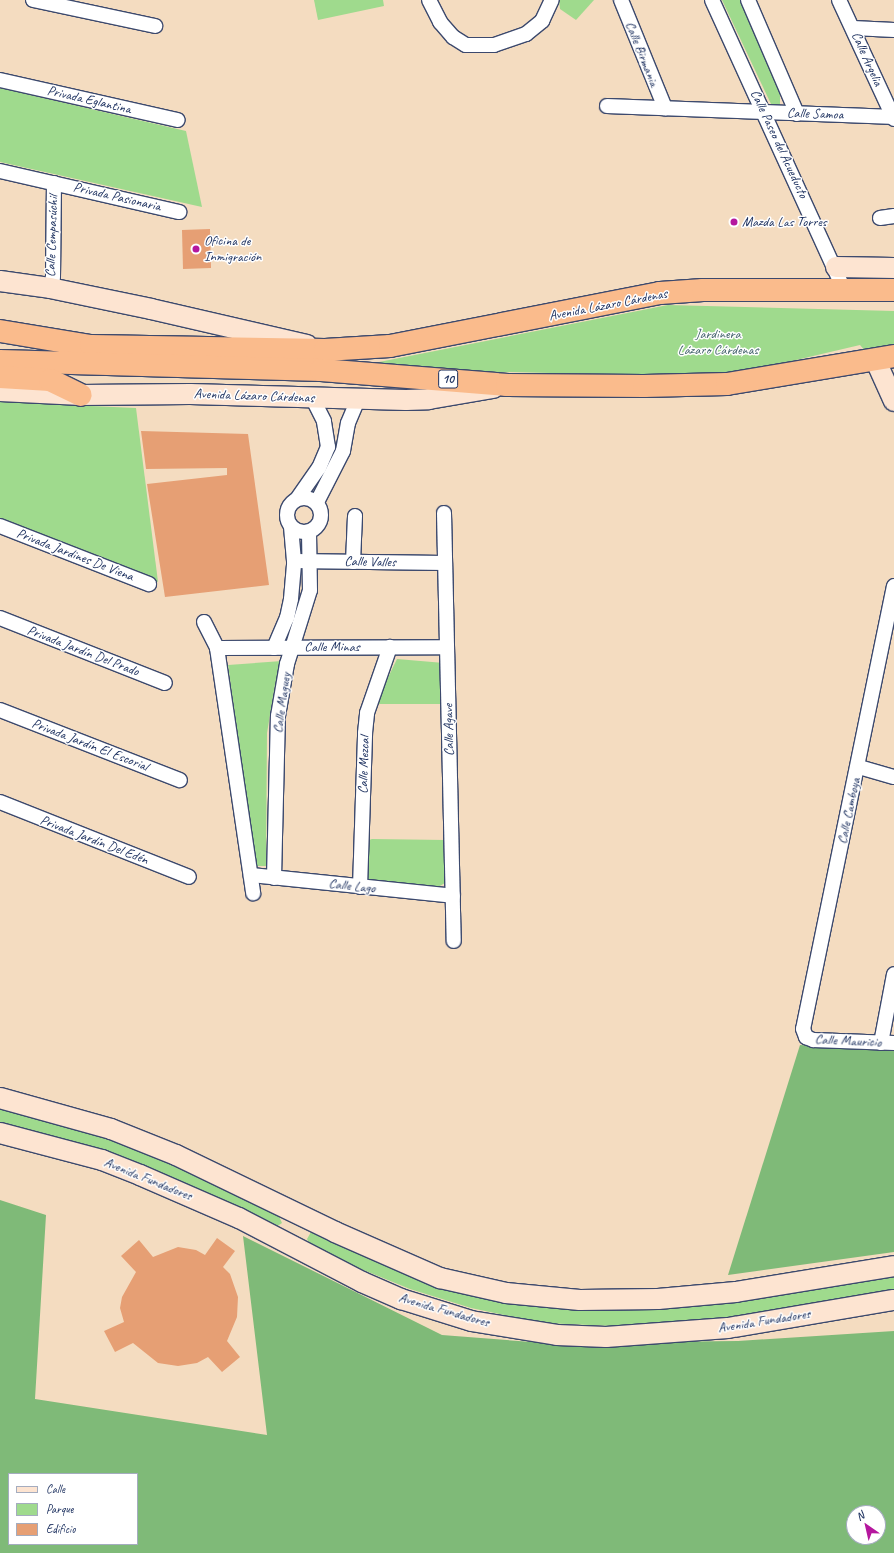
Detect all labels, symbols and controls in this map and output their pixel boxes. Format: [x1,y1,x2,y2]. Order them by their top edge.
street label: Calle Birmania [621,19,663,89]
street label: Calle Argelia [848,29,886,89]
street label: Privada Eglantina [45,82,133,118]
street label: Calle Paseo del Acueducto [746,87,812,201]
street label: Calle Samoa [786,105,844,123]
street label: Privada Pasionaria [72,179,162,215]
street label: Calle Cempasúchil [42,195,62,277]
place label: Mazda Las Torres [742,214,827,230]
marker: Mazda Las Torres [729,217,739,227]
place label: Oficina de Inmigración [204,233,261,266]
marker: Oficina de Inmigración [191,244,201,254]
street label: Avenida Lázaro Cárdenas [547,285,669,325]
park label: Jardinera Lázaro Cárdenas [678,326,758,358]
road number: 10 [438,368,458,390]
street label: Avenida Lázaro Cárdenas [194,386,314,406]
street label: Privada Jardines De Viena [14,525,136,585]
street label: Calle Valles [344,553,396,571]
street label: Privada Jardín Del Prado [24,622,142,680]
street label: Calle Minas [305,639,359,655]
street label: Calle Maguey [269,672,295,734]
street label: Calle Agave [440,704,458,756]
street label: Privada Jardín El Escorial [29,715,151,775]
street label: Calle Mezcal [355,736,373,794]
street label: Calle Camboya [834,776,864,846]
street label: Privada Jardín Del Edén [37,812,151,868]
street label: Calle Lago [328,875,376,897]
street label: Calle Mauricio [814,1031,882,1051]
street label: Avenida Fundadores [102,1154,194,1204]
street label: Avenida Fundadores [397,1289,491,1331]
street label: Avenida Fundadores [717,1305,811,1337]
legend [8,1473,138,1545]
text: Calle [46,1481,65,1497]
text: Parque [46,1501,74,1517]
north arrow [846,1505,886,1545]
text: N [853,1508,867,1524]
text: Edificio [46,1521,76,1537]

